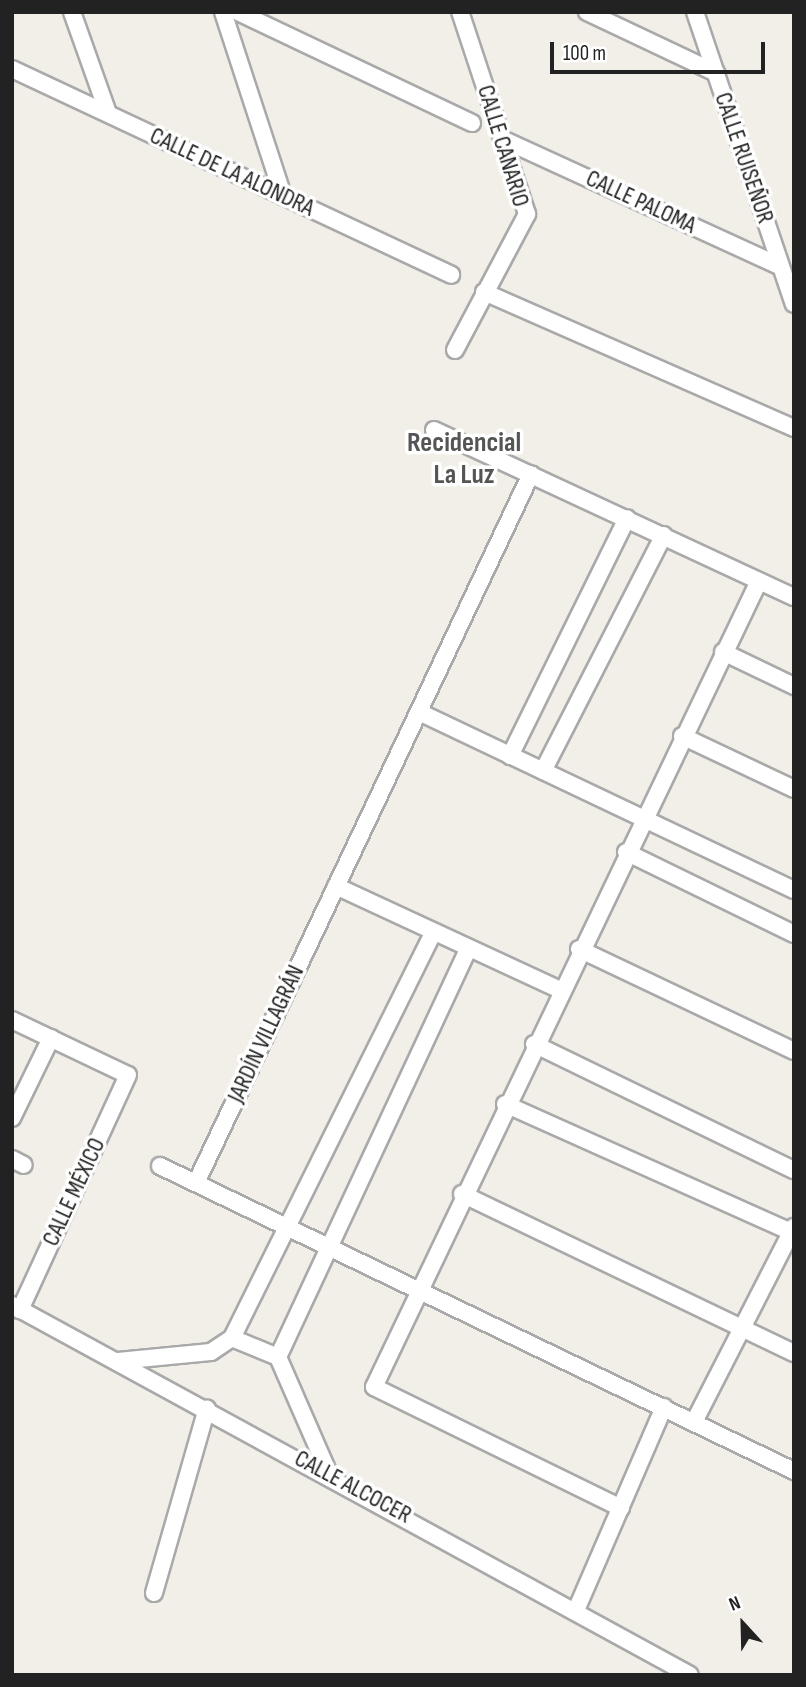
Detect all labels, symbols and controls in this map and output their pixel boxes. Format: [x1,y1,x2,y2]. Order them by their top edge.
scale bar [554,28,769,72]
text: 100 m [563,41,606,66]
street label: CALLE CANARIO [471,82,535,210]
street label: CALLE RUISEÑOR [708,89,780,227]
street label: CALLE DE LA ALONDRA [145,121,319,223]
street label: CALLE PALOMA [581,164,701,240]
district label: Recidencial La Luz [407,426,521,492]
street label: JARDÍN VILLAGRÁN [222,961,310,1107]
street label: CALLE MÉXICO [36,1133,112,1251]
street label: CALLE ALCOCER [290,1444,416,1530]
north arrow [708,1589,778,1659]
text: N [726,1592,744,1617]

